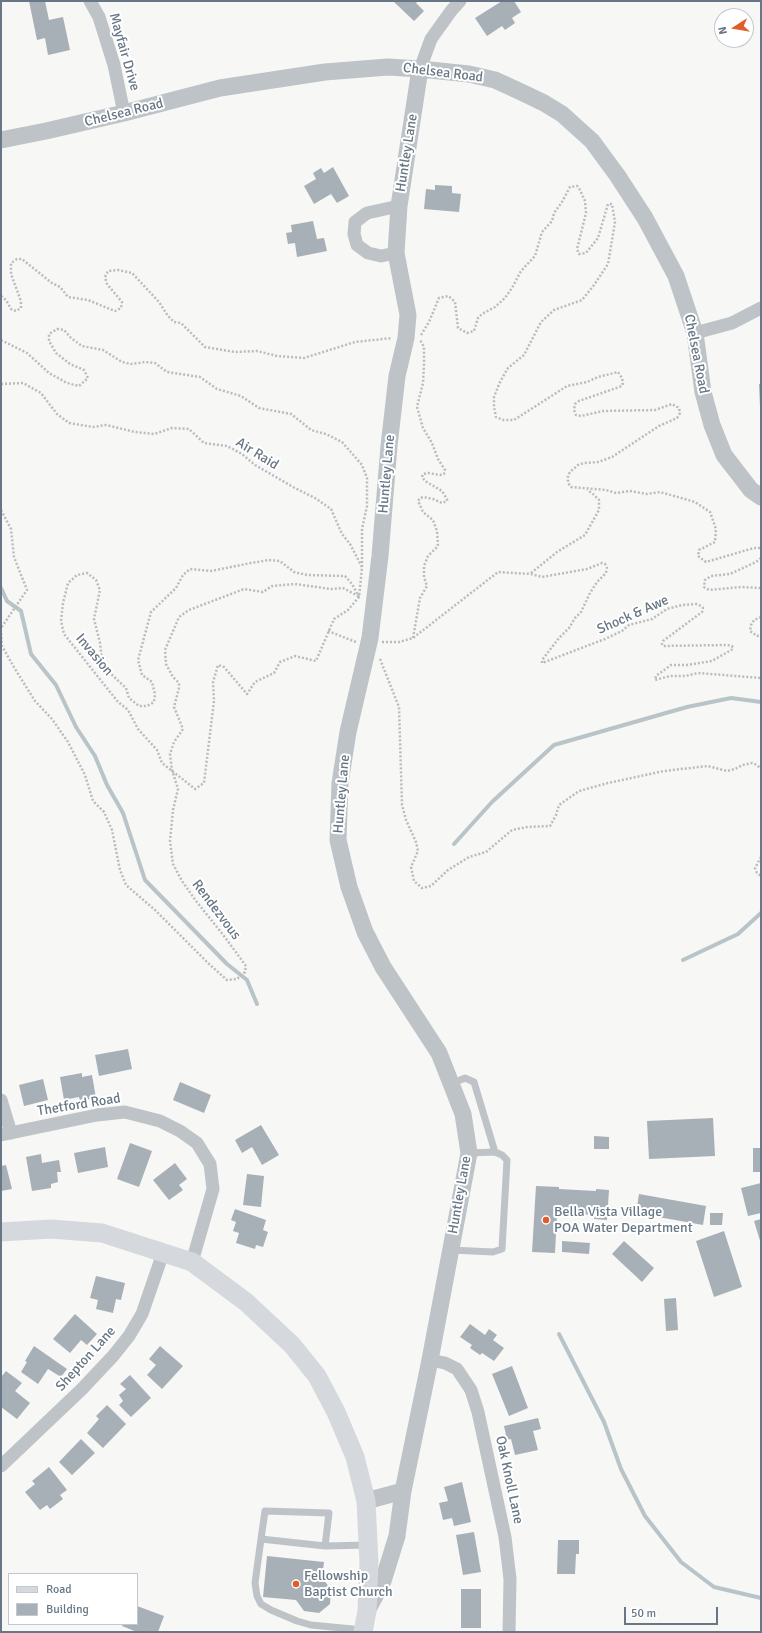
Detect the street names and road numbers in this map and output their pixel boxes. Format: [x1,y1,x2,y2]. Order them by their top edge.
street label: Mayfair Drive [105,11,143,93]
street label: Chelsea Road [402,60,484,86]
street label: Chelsea Road [83,95,165,131]
street label: Huntley Lane [393,113,421,193]
street label: Chelsea Road [680,313,712,395]
street label: Air Raid [233,434,281,474]
street label: Huntley Lane [375,434,399,514]
street label: Shock & Awe [595,592,671,638]
street label: Invasion [72,631,116,679]
street label: Huntley Lane [330,754,354,834]
street label: Rendezvous [188,877,244,943]
street label: Thetford Road [36,1090,122,1120]
street label: Huntley Lane [445,1155,475,1235]
street label: Shepton Lane [52,1323,120,1395]
street label: Oak Knoll Lane [491,1434,527,1526]

